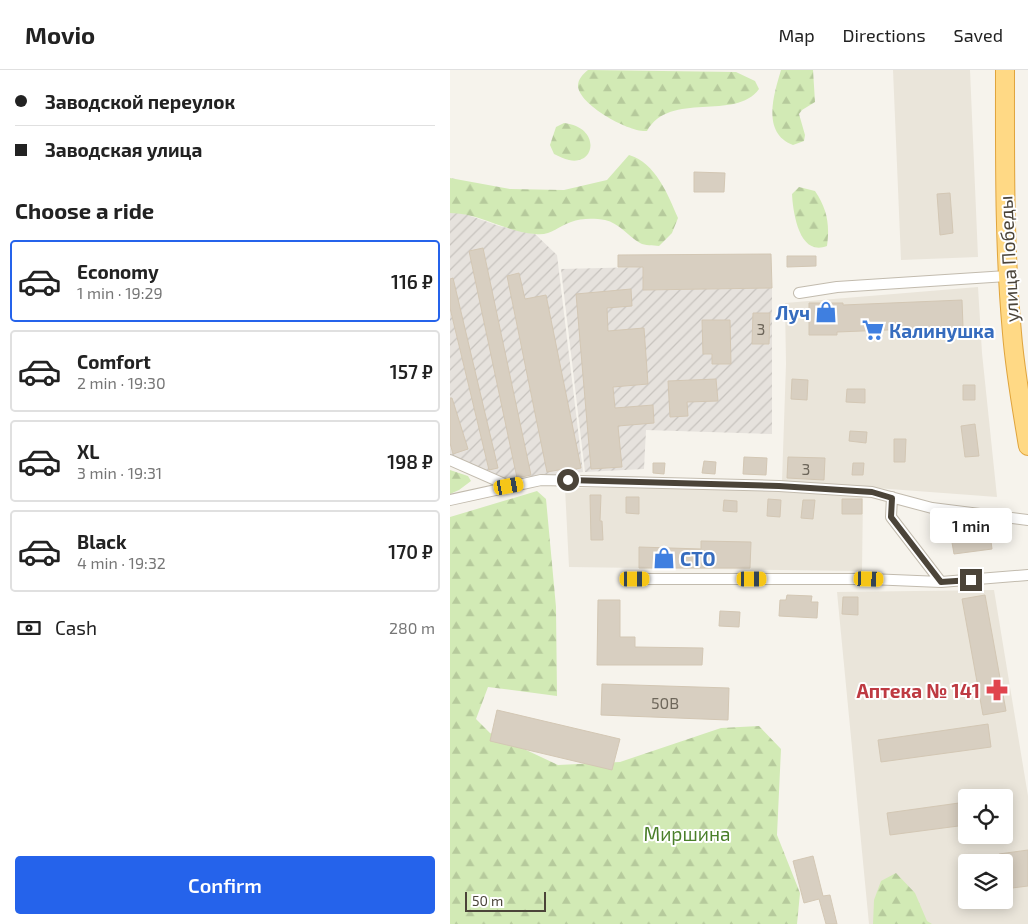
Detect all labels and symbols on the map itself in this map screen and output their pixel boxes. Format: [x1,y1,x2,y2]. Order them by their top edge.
street label: улица Победы [993,195,1024,323]
shop icon: Луч [813,299,839,325]
place label: Луч [775,301,810,324]
supermarket icon: Калинушка [860,317,886,343]
house number: 3 [757,319,765,338]
place label: Калинушка [889,319,995,342]
house number: 3 [802,459,810,478]
route start [557,469,579,491]
car [492,476,525,496]
callout: 1 min [930,508,1012,542]
shop icon: СТО [651,545,677,571]
place label: СТО [680,547,716,570]
route end [960,569,982,591]
car [853,571,884,587]
car [620,572,650,587]
car [737,572,767,587]
pharmacy icon: Аптека № 141 [984,677,1010,703]
place label: Аптека № 141 [856,679,980,702]
house number: 50В [651,693,679,712]
park label: Миршина [644,822,730,845]
scale bar [465,889,546,912]

